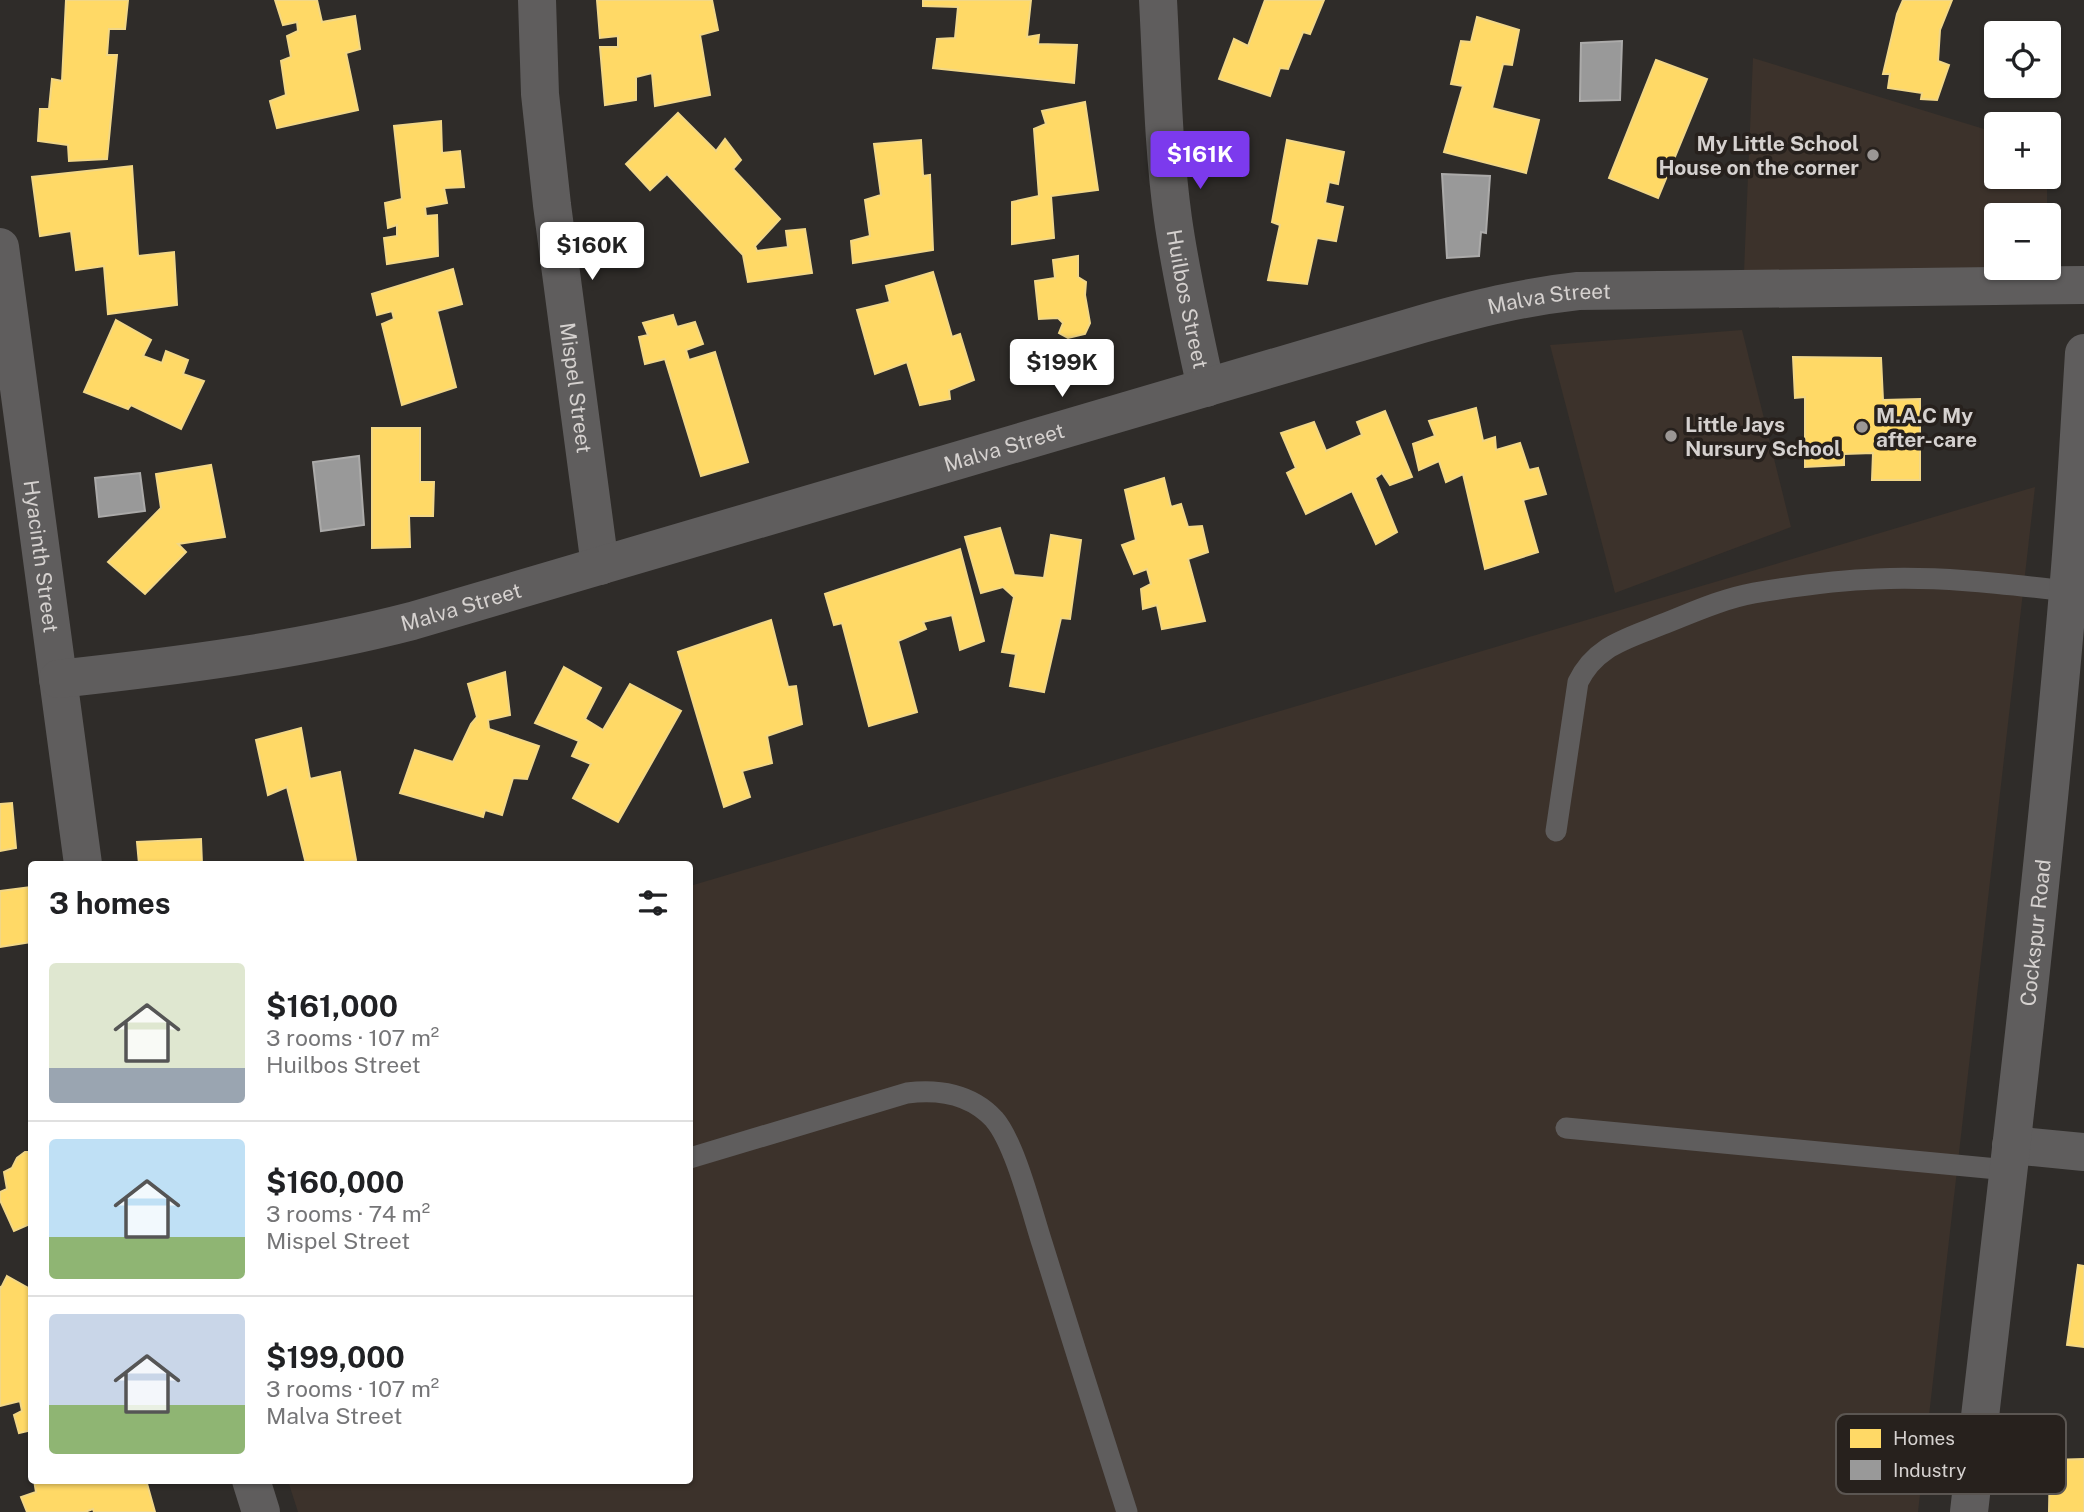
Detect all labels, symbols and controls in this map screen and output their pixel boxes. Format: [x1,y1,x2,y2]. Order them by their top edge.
map controls [1984,21,2061,280]
button: locate [1984,21,2061,98]
button: + [1984,112,2061,189]
place label: My Little School House on the corner [1658,131,1859,180]
pin: $161K [1151,132,1249,191]
text: $161K [1166,140,1234,167]
marker: My Little School House on the corner [1865,147,1881,163]
button: − [1984,203,2061,280]
pin: $160K [543,222,641,282]
street label: Huilbos Street [1162,228,1214,371]
text: $160K [556,231,628,258]
street label: Malva Street [1485,278,1611,319]
street label: Mispel Street [555,321,597,455]
pin: $199K [1013,340,1111,399]
text: $199K [1026,348,1098,375]
place label: M.A.C My after-care [1876,403,1977,452]
place label: Little Jays Nursury School [1685,412,1841,461]
street label: Malva Street [941,417,1067,477]
marker: M.A.C My after-care [1854,419,1870,435]
marker: Little Jays Nursury School [1663,428,1679,444]
street label: Hyacinth Street [19,478,64,634]
street label: Malva Street [398,577,524,636]
street label: Cockspur Road [2015,858,2055,1008]
icon: filters [634,884,672,922]
text: 3 homes [49,885,171,921]
text: $161,000 [266,988,398,1024]
icon: home [105,991,189,1075]
text: 3 rooms · 107 m² [266,1024,439,1051]
text: Huilbos Street [266,1051,421,1078]
text: $160,000 [266,1164,404,1200]
icon: home [105,1167,189,1251]
text: 3 rooms · 74 m² [266,1200,430,1227]
text: Mispel Street [266,1227,410,1254]
text: $199,000 [266,1339,405,1375]
icon: home [105,1342,189,1426]
text: 3 rooms · 107 m² [266,1375,439,1402]
text: Malva Street [266,1402,402,1429]
legend [1836,1414,2066,1494]
text: Homes [1893,1427,1955,1449]
text: Industry [1893,1459,1966,1481]

